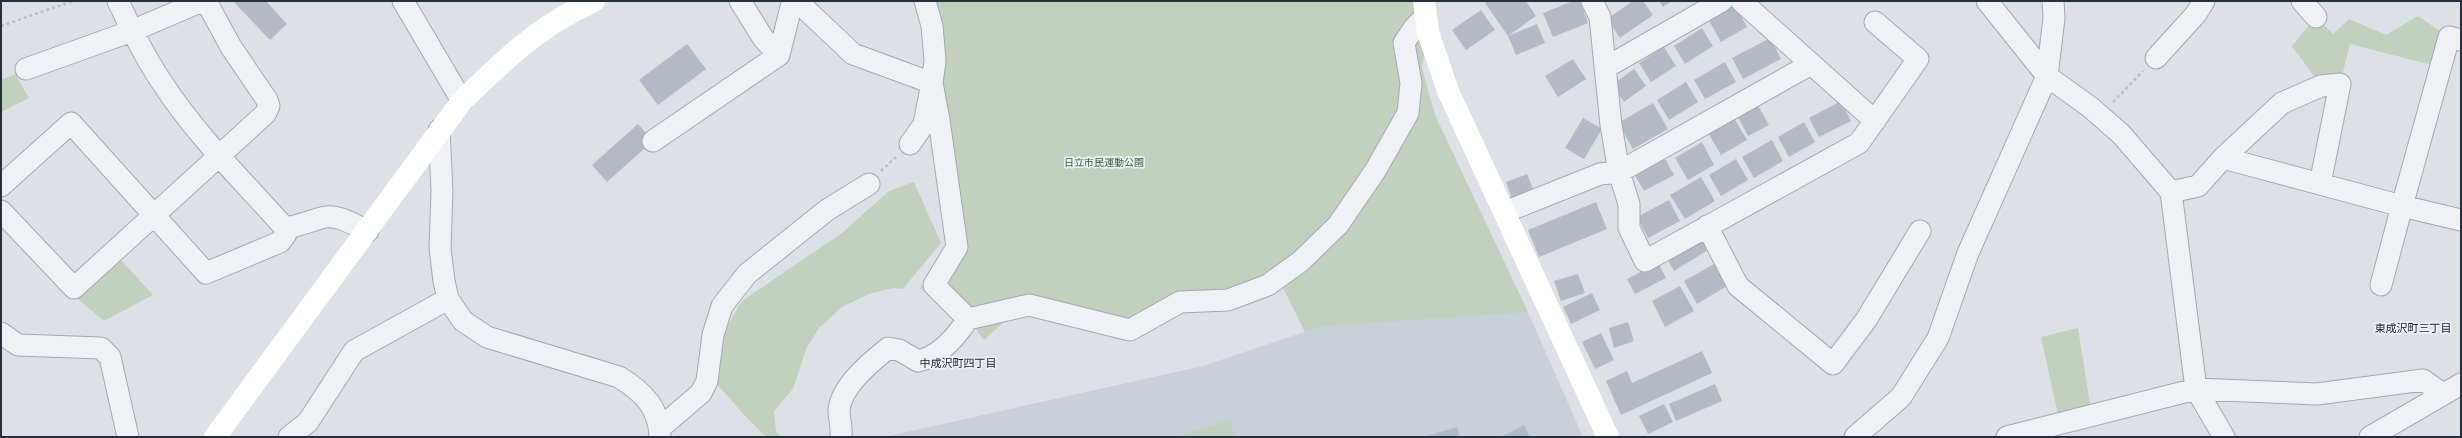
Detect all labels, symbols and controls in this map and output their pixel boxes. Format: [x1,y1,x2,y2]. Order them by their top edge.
park label: 日立市民運動公園 [1064,157,1144,170]
district label: 東成沢町三丁目 [2375,322,2452,336]
district label: 中成沢町四丁目 [920,357,997,371]

